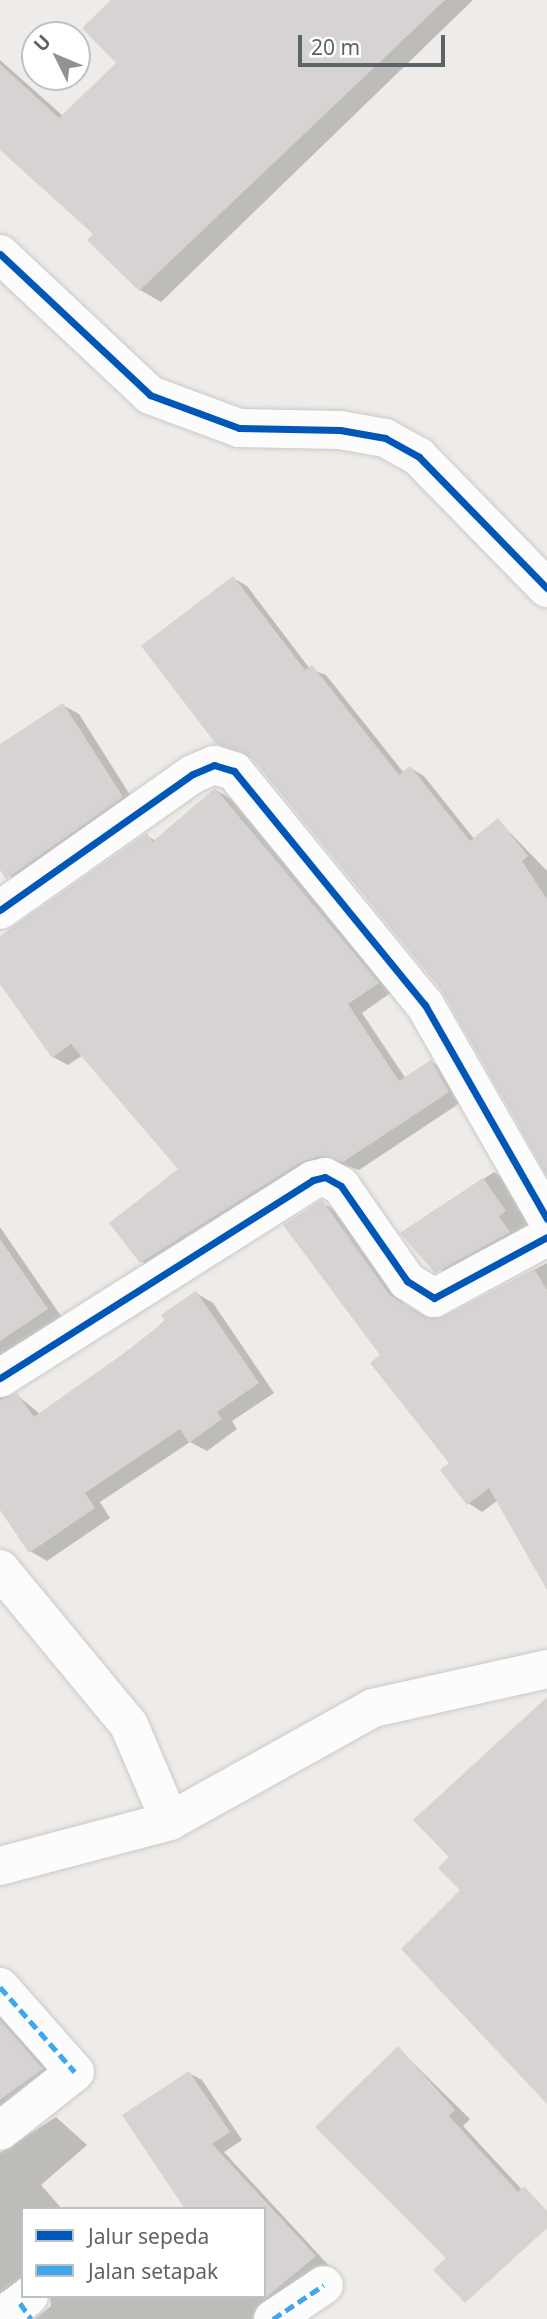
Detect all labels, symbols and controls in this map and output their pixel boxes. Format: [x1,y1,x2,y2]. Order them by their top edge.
north arrow [21,21,91,91]
scale bar [302,21,449,65]
text: U [28,29,57,57]
text: 20 m [311,33,360,61]
legend [21,2207,266,2298]
text: Jalur sepeda [88,2222,209,2250]
text: Jalan setapak [88,2257,218,2285]

